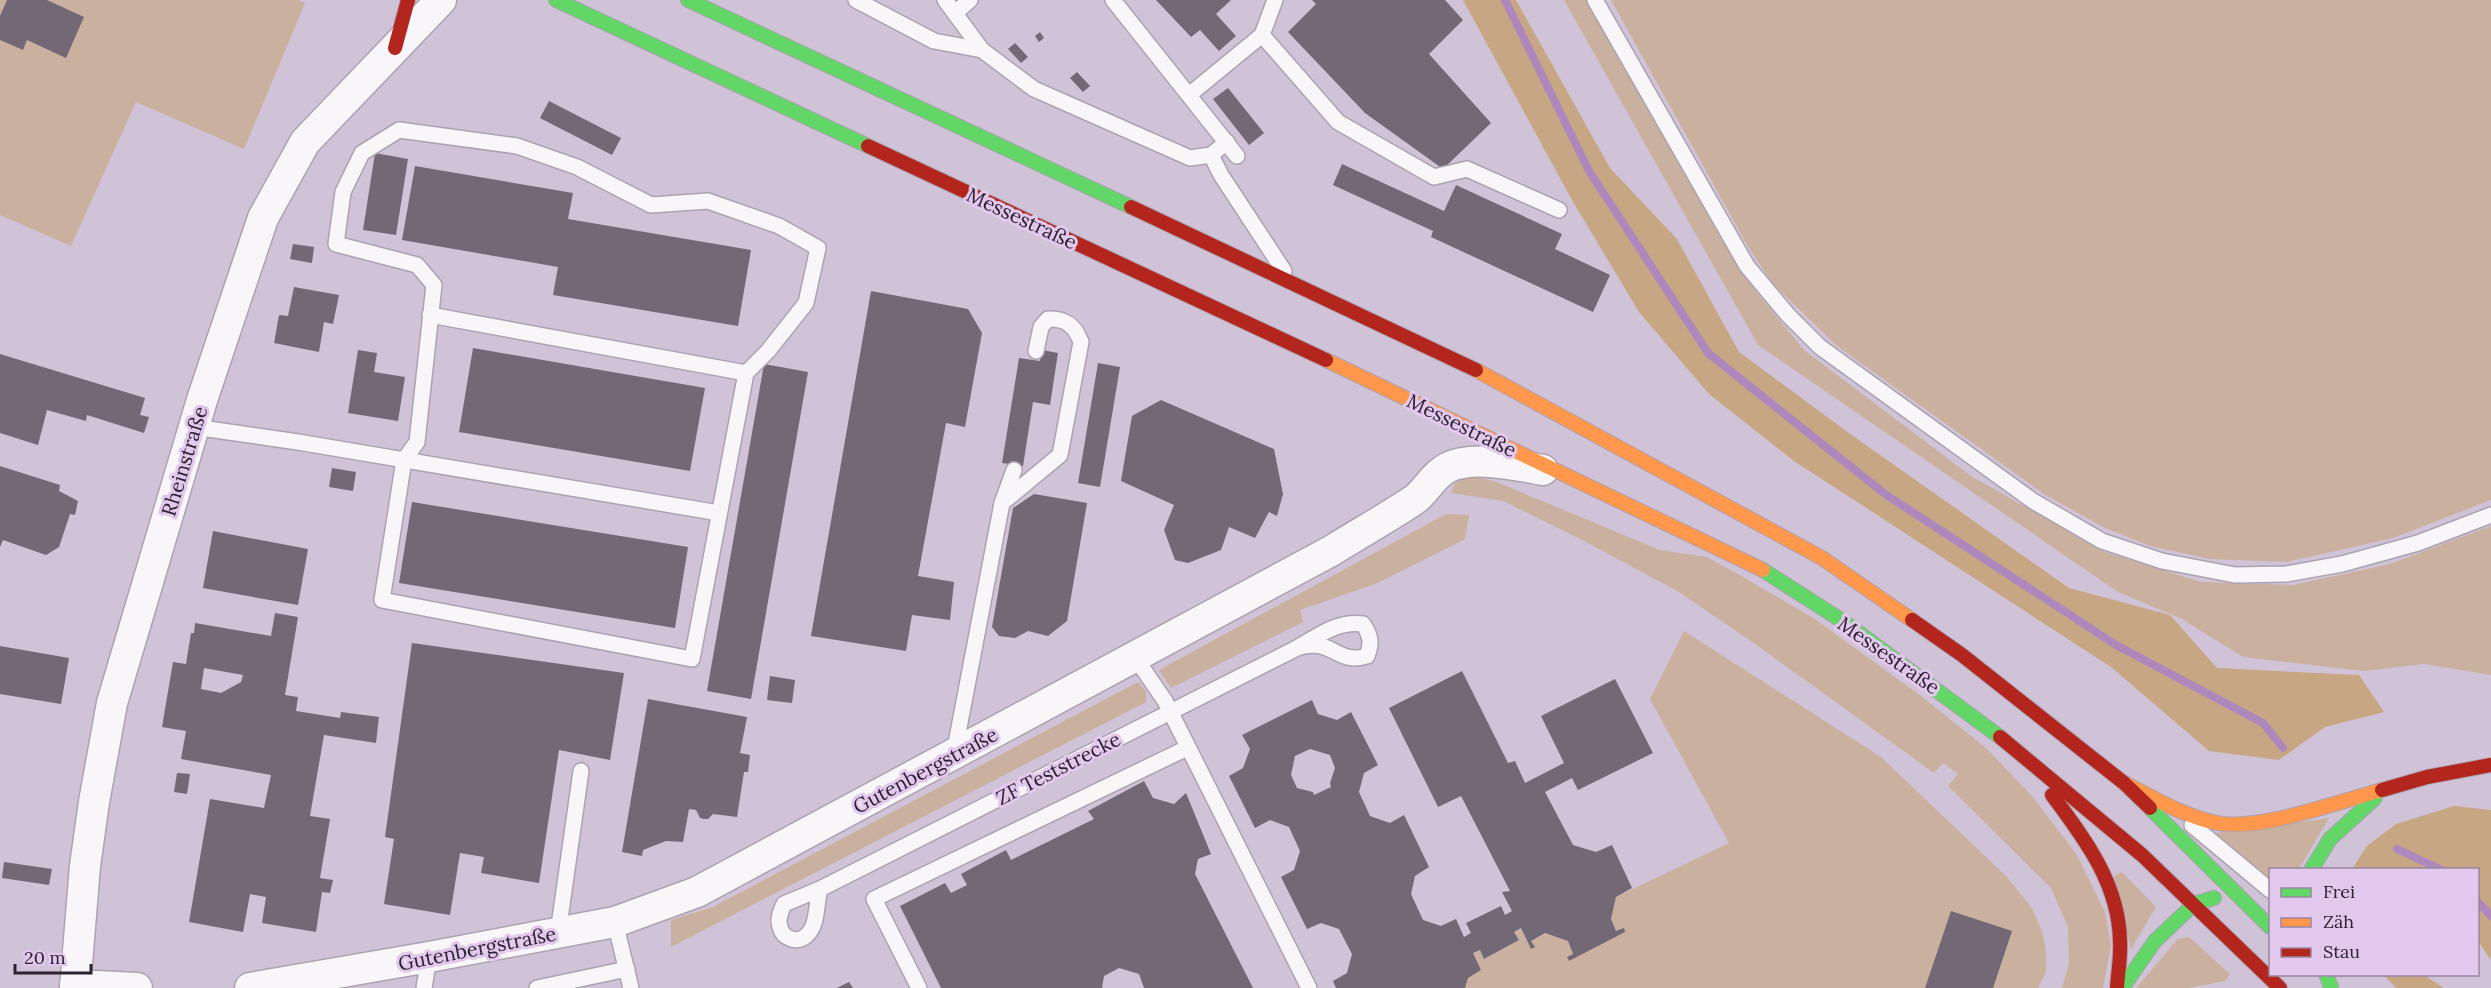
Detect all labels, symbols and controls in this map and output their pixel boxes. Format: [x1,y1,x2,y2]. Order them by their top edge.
street label: Messestraße [963,182,1081,254]
street label: Messestraße [1403,388,1521,462]
street label: Rheinstraße [155,403,213,519]
street label: Messestraße [1833,611,1945,699]
street label: Gutenbergstraße [848,721,1002,819]
street label: ZF Teststrecke [992,726,1125,810]
legend [2269,868,2479,976]
text: Frei [2323,880,2355,903]
text: Zäh [2323,910,2354,933]
street label: Gutenbergstraße [396,920,558,976]
scale bar [15,937,92,975]
text: Stau [2323,940,2360,963]
text: 20 m [24,946,66,969]

